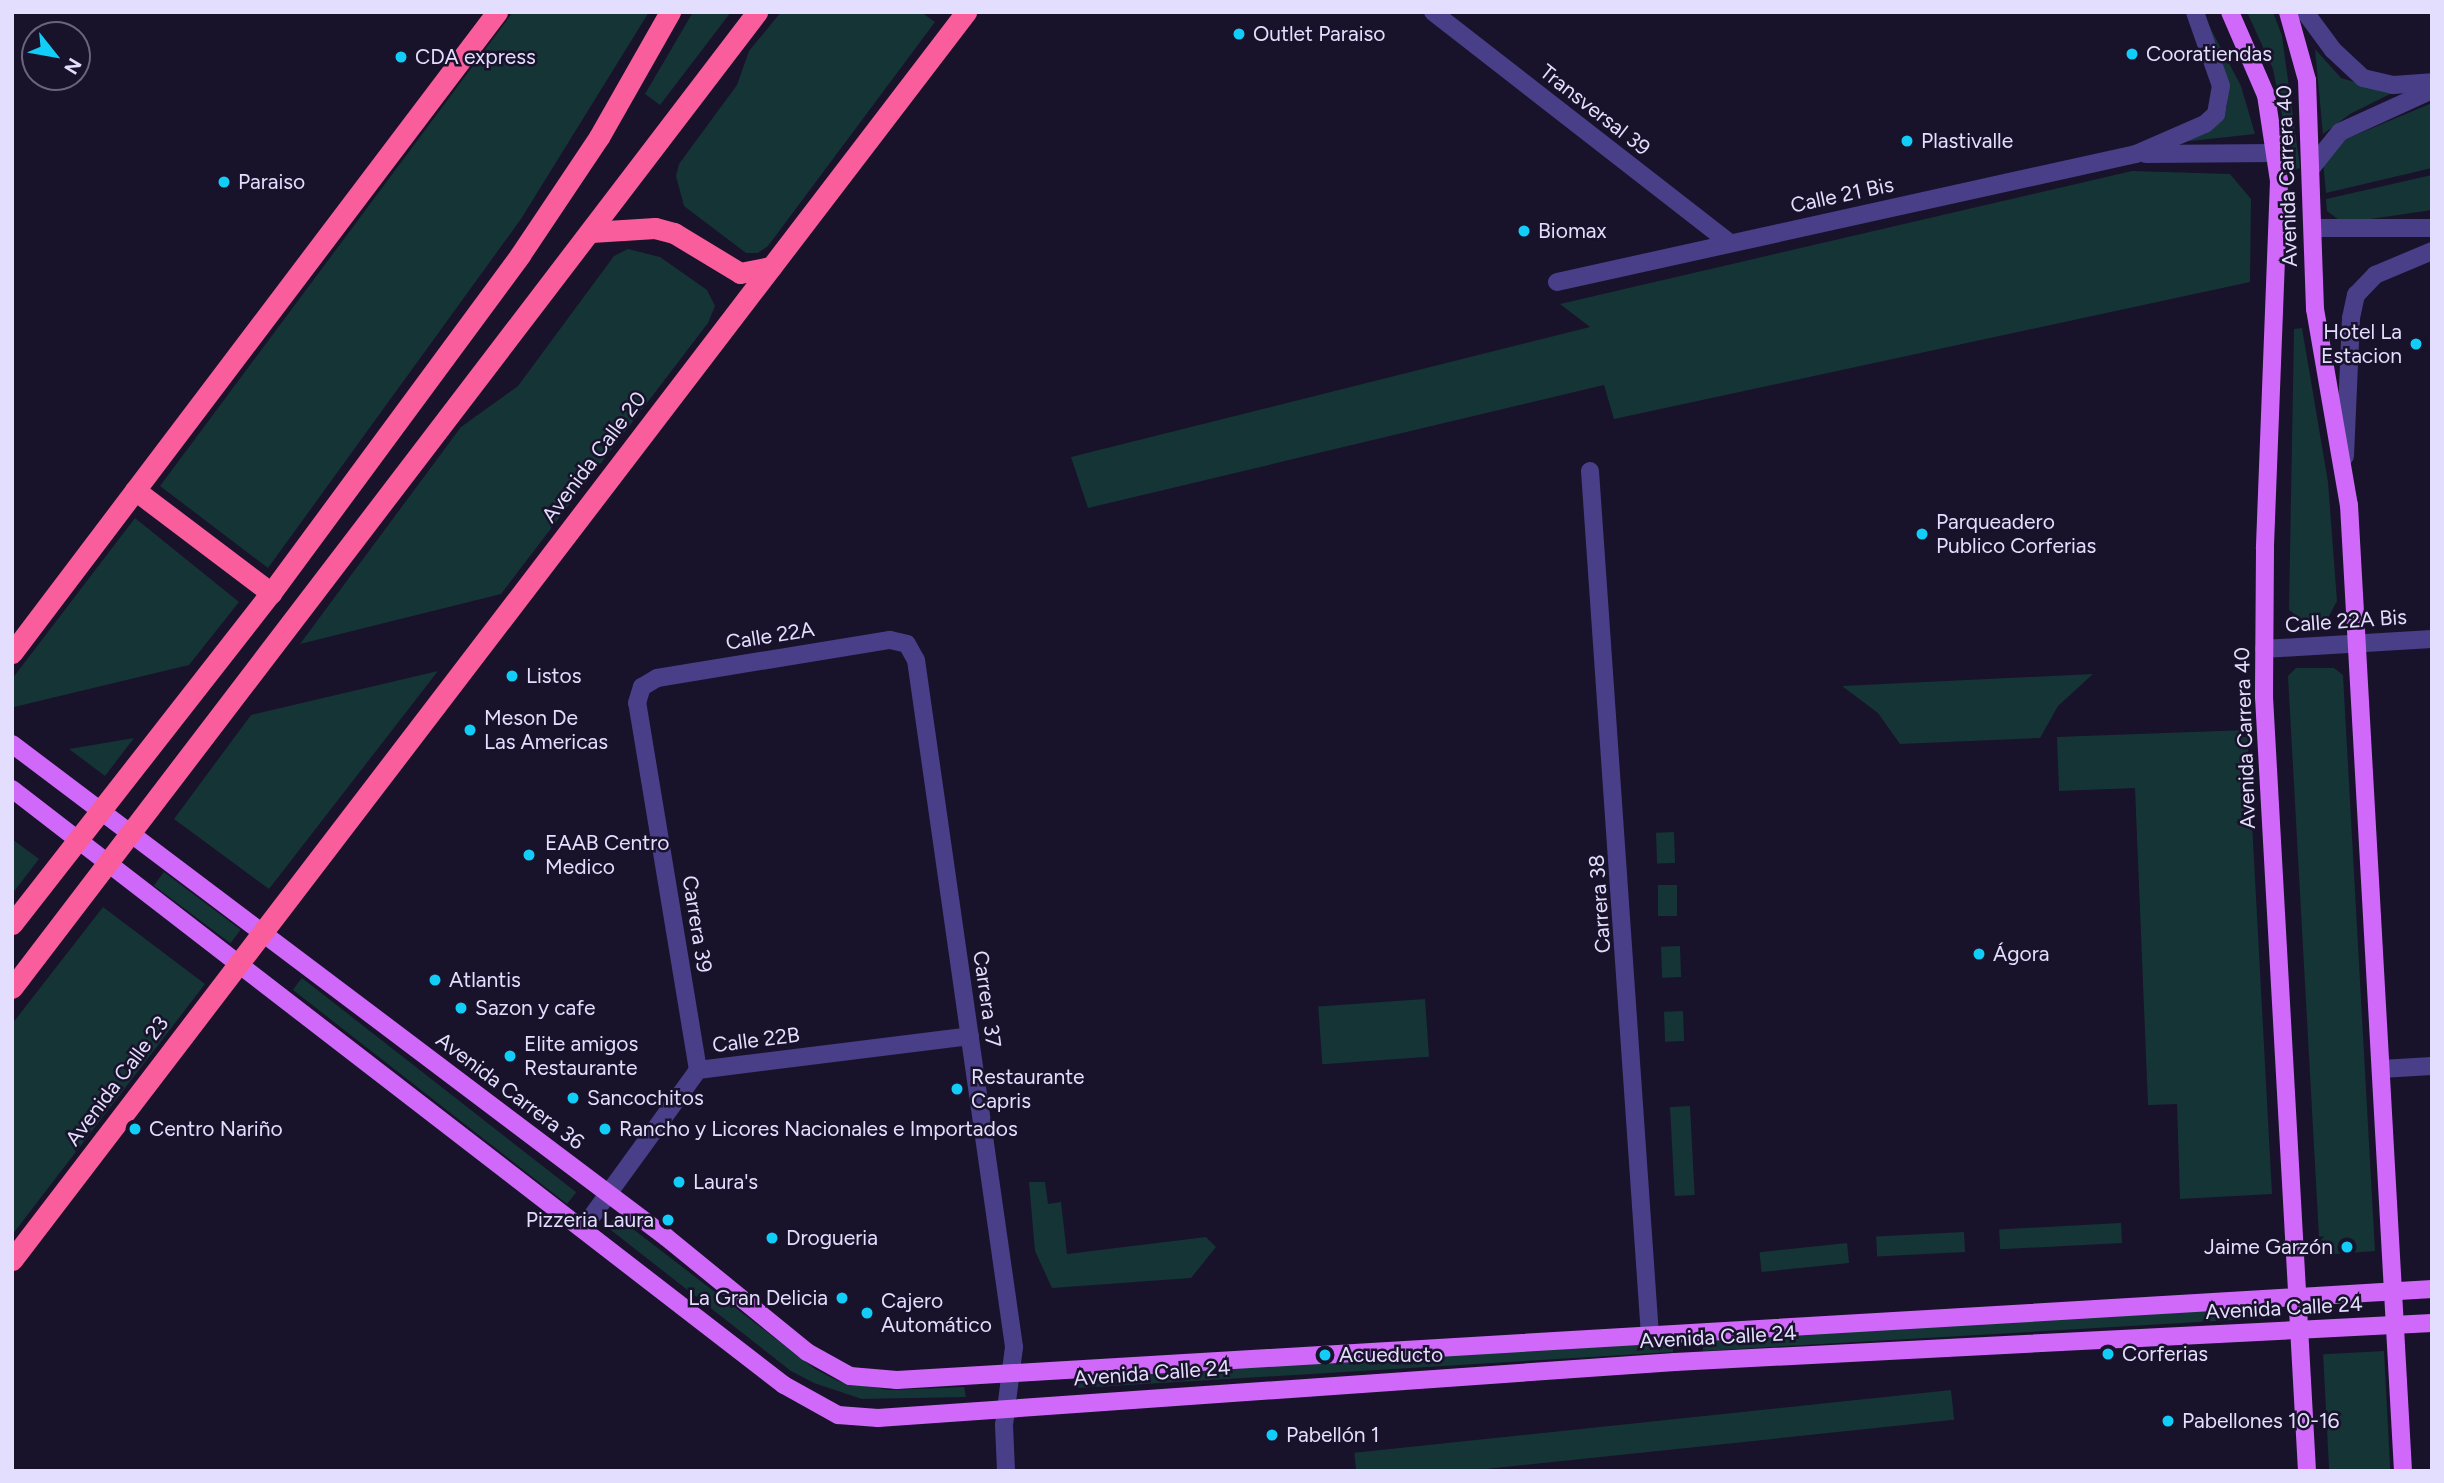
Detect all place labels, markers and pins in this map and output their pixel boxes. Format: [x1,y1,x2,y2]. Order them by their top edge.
place label: Outlet Paraiso [1253,21,1385,47]
marker: Outlet Paraiso [1231,26,1247,42]
place label: Cooratiendas [2146,41,2272,67]
place label: CDA express [415,44,536,70]
marker: Cooratiendas [2124,46,2140,62]
marker: CDA express [393,49,409,65]
place label: Plastivalle [1921,128,2013,154]
marker: Plastivalle [1899,133,1915,149]
place label: Paraiso [238,169,305,195]
marker: Paraiso [216,174,232,190]
place label: Biomax [1538,218,1606,244]
marker: Biomax [1516,223,1532,239]
place label: Hotel La Estacion [2321,319,2402,369]
marker: Hotel La Estacion [2408,336,2424,352]
place label: Parqueadero Publico Corferias [1936,509,2096,559]
marker: Parqueadero Publico Corferias [1914,526,1930,542]
place label: Listos [526,663,581,689]
marker: Listos [504,668,520,684]
place label: Meson De Las Americas [484,705,608,755]
marker: Meson De Las Americas [462,722,478,738]
place label: EAAB Centro Medico [545,830,669,880]
marker: EAAB Centro Medico [519,845,539,865]
place label: Ágora [1993,941,2050,967]
marker: Ágora [1971,946,1987,962]
place label: Atlantis [449,967,521,993]
marker: Atlantis [427,972,443,988]
place label: Sazon y cafe [475,995,595,1021]
marker: Sazon y cafe [453,1000,469,1016]
place label: Elite amigos Restaurante [524,1031,638,1081]
marker: Elite amigos Restaurante [502,1048,518,1064]
place label: Restaurante Capris [971,1064,1085,1114]
marker: Restaurante Capris [949,1081,965,1097]
place label: Sancochitos [587,1085,704,1111]
marker: Sancochitos [565,1090,581,1106]
place label: Centro Nariño [149,1116,283,1142]
place label: Rancho y Licores Nacionales e Importados [619,1116,1018,1142]
marker: Centro Nariño [127,1121,143,1137]
marker: Rancho y Licores Nacionales e Importados [597,1121,613,1137]
place label: Laura's [693,1169,758,1195]
marker: Laura's [671,1174,687,1190]
place label: Pizzeria Laura [526,1207,654,1233]
marker: Pizzeria Laura [660,1212,676,1228]
place label: Drogueria [786,1225,878,1251]
marker: Drogueria [764,1230,780,1246]
place label: Jaime Garzón [2204,1234,2333,1260]
marker: Jaime Garzón [2339,1239,2355,1255]
place label: La Gran Delicia [688,1285,828,1311]
place label: Cajero Automático [881,1288,992,1338]
marker: La Gran Delicia [834,1290,850,1306]
marker: Cajero Automático [859,1305,875,1321]
place label: Corferias [2122,1341,2208,1367]
place label: Acueducto [1339,1342,1443,1368]
marker: Corferias [2100,1346,2116,1362]
marker: Acueducto [1317,1347,1333,1363]
place label: Pabellones 10-16 [2182,1408,2339,1434]
marker: Pabellones 10-16 [2160,1413,2176,1429]
place label: Pabellón 1 [1286,1422,1379,1448]
marker: Pabellón 1 [1264,1427,1280,1443]

